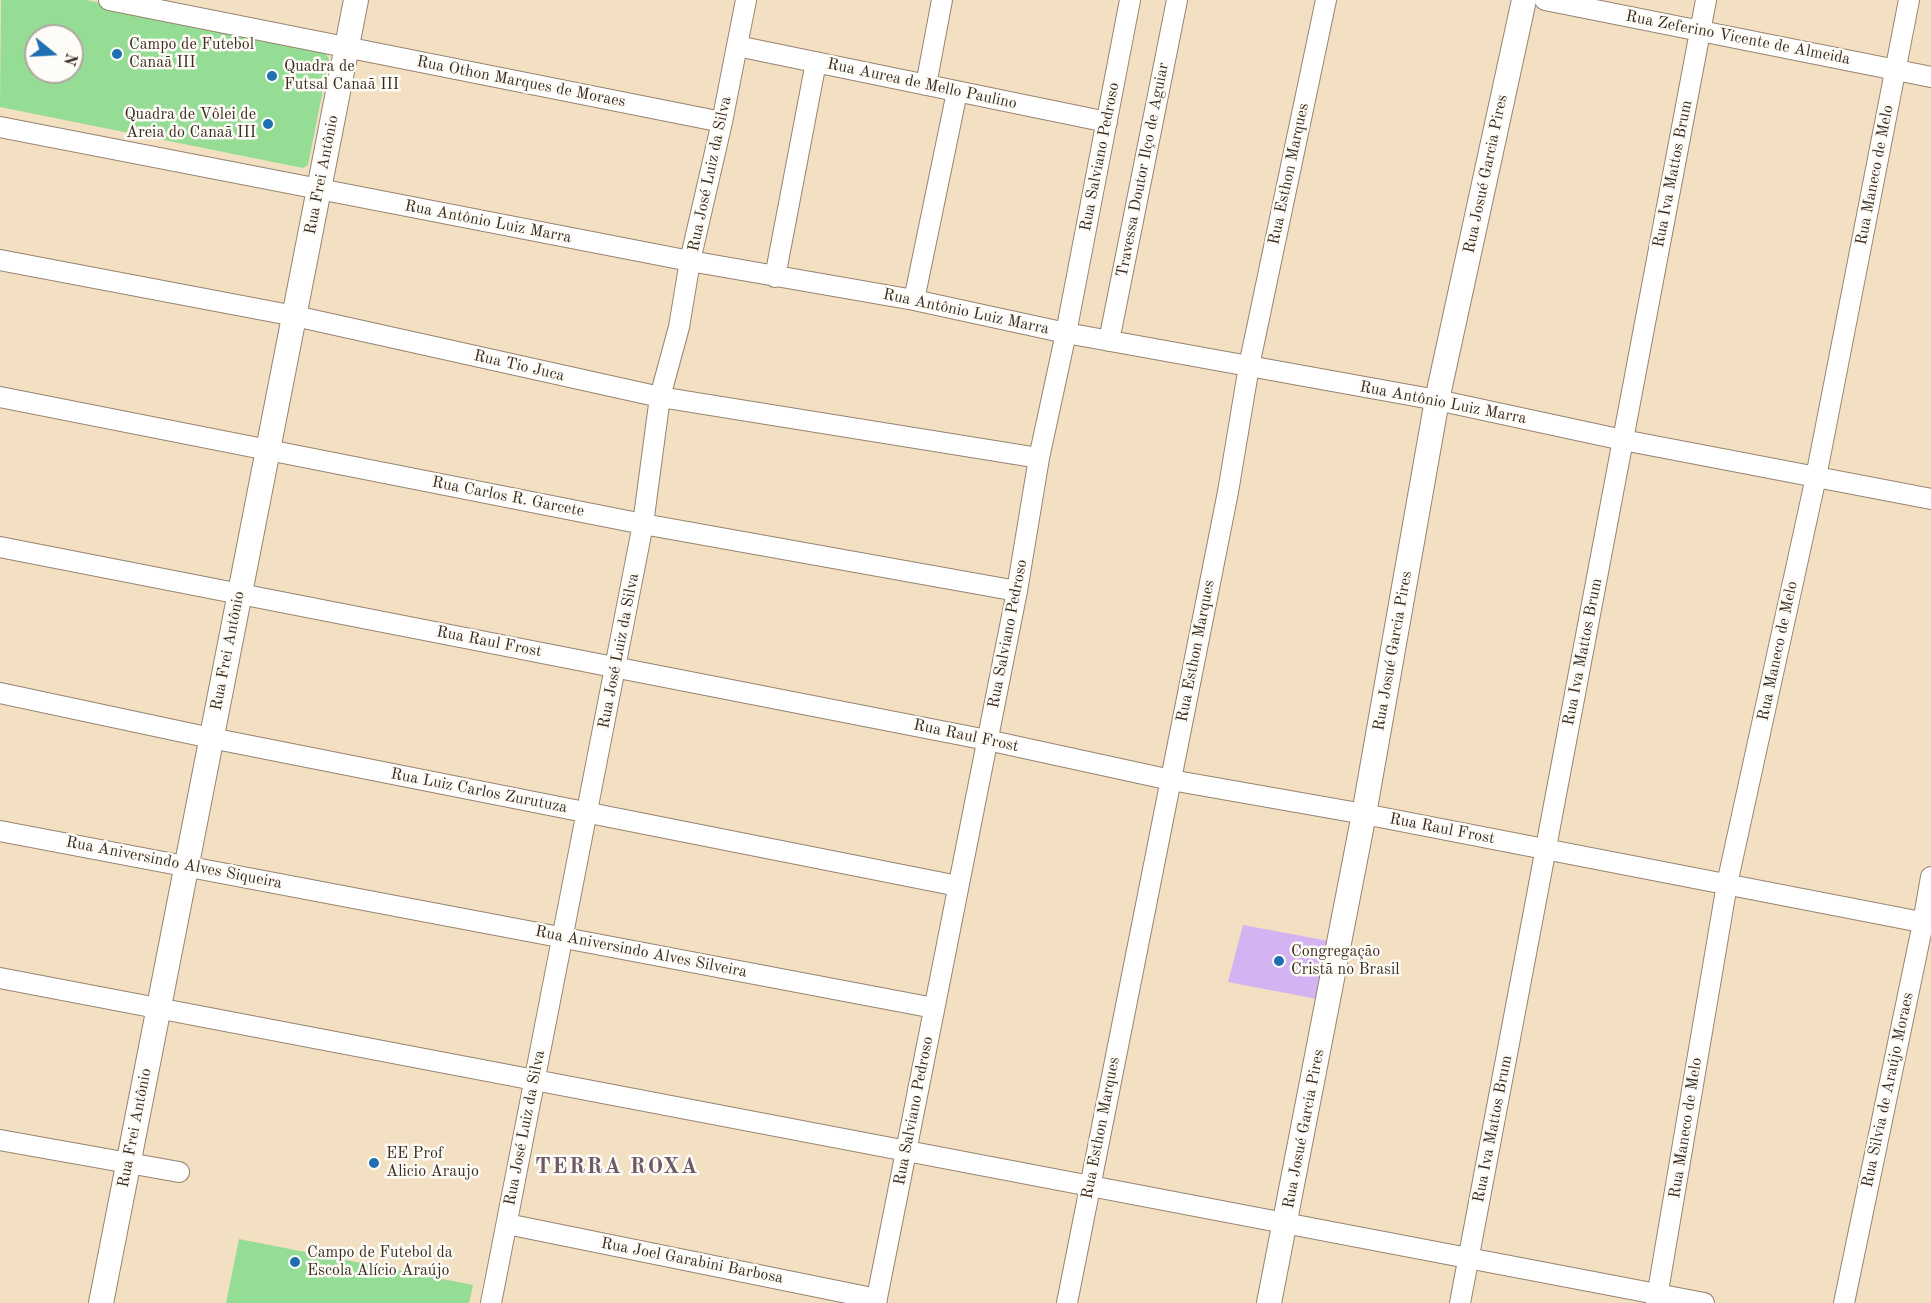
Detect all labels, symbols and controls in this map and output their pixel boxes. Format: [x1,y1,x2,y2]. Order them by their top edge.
street label: Rua Zeferino Vicente de Almeida [1624,7,1852,69]
north arrow [24,24,84,84]
place label: Campo de Futebol Canaã III [129,35,254,73]
marker: Campo de Futebol Canaã III [110,47,124,61]
text: N [60,51,79,67]
street label: Rua Othon Marques de Moraes [415,52,627,112]
street label: Rua Aurea de Mello Paulino [825,55,1019,113]
place label: Quadra de Futsal Canaã III [284,57,399,95]
street label: Travessa Doutor Ilço de Aguiar [1113,61,1173,279]
marker: Quadra de Futsal Canaã III [265,69,279,83]
street label: Rua Salviano Pedroso [1076,81,1124,233]
street label: Rua Josué Garcia Pires [1460,93,1512,255]
street label: Rua José Luiz da Silva [684,95,736,253]
street label: Rua Iva Mattos Brum [1649,99,1697,249]
street label: Rua Esthon Marques [1265,101,1313,247]
street label: Rua Maneco de Melo [1852,103,1898,247]
place label: Quadra de Vôlei de Areia do Canaã III [124,105,256,143]
street label: Rua Frei Antônio [301,114,343,236]
marker: Quadra de Vôlei de Areia do Canaã III [261,117,275,131]
street label: Rua Antônio Luiz Marra [403,196,573,248]
street label: Rua Antônio Luiz Marra [881,285,1051,339]
street label: Rua Tio Juca [472,346,566,386]
street label: Rua Antônio Luiz Marra [1358,377,1528,429]
street label: Rua Carlos R. Garcete [430,473,586,521]
street label: Rua Salviano Pedroso [984,558,1032,710]
street label: Rua Josué Garcia Pires [1369,570,1417,732]
street label: Rua José Luiz da Silva [595,572,643,730]
street label: Rua Iva Mattos Brum [1559,577,1607,727]
street label: Rua Esthon Marques [1173,578,1219,724]
street label: Rua Maneco de Melo [1754,579,1802,723]
street label: Rua Frei Antônio [207,590,249,712]
street label: Rua Raul Frost [435,622,543,662]
street label: Rua Raul Frost [912,715,1020,757]
street label: Rua Luiz Carlos Zurutuza [389,764,569,818]
street label: Rua Raul Frost [1388,809,1496,849]
street label: Rua Aniversindo Alves Siqueira [64,833,284,893]
street label: Rua Aniversindo Alves Silveira [533,922,749,982]
place label: Congregação Cristã no Brasil [1291,942,1400,980]
marker: Congregação Cristã no Brasil [1272,954,1286,968]
street label: Rua Silvia de Araújo Moraes [1858,991,1918,1189]
street label: Rua Salviano Pedroso [890,1035,938,1187]
street label: Rua Josué Garcia Pires [1279,1048,1329,1210]
street label: Rua José Luiz da Silva [501,1049,549,1207]
street label: Rua Iva Mattos Brum [1469,1054,1517,1204]
street label: Rua Esthon Marques [1078,1055,1124,1201]
street label: Rua Maneco de Melo [1665,1056,1707,1200]
street label: Rua Frei Antônio [114,1067,156,1189]
place label: EE Prof Alicio Araujo [386,1144,479,1182]
district label: TERRA ROXA [535,1154,699,1180]
marker: EE Prof Alicio Araujo [367,1156,381,1170]
street label: Rua Joel Garabini Barbosa [599,1234,785,1288]
place label: Campo de Futebol da Escola Alício Araújo [307,1243,453,1281]
marker: Campo de Futebol da Escola Alício Araújo [288,1255,302,1269]

